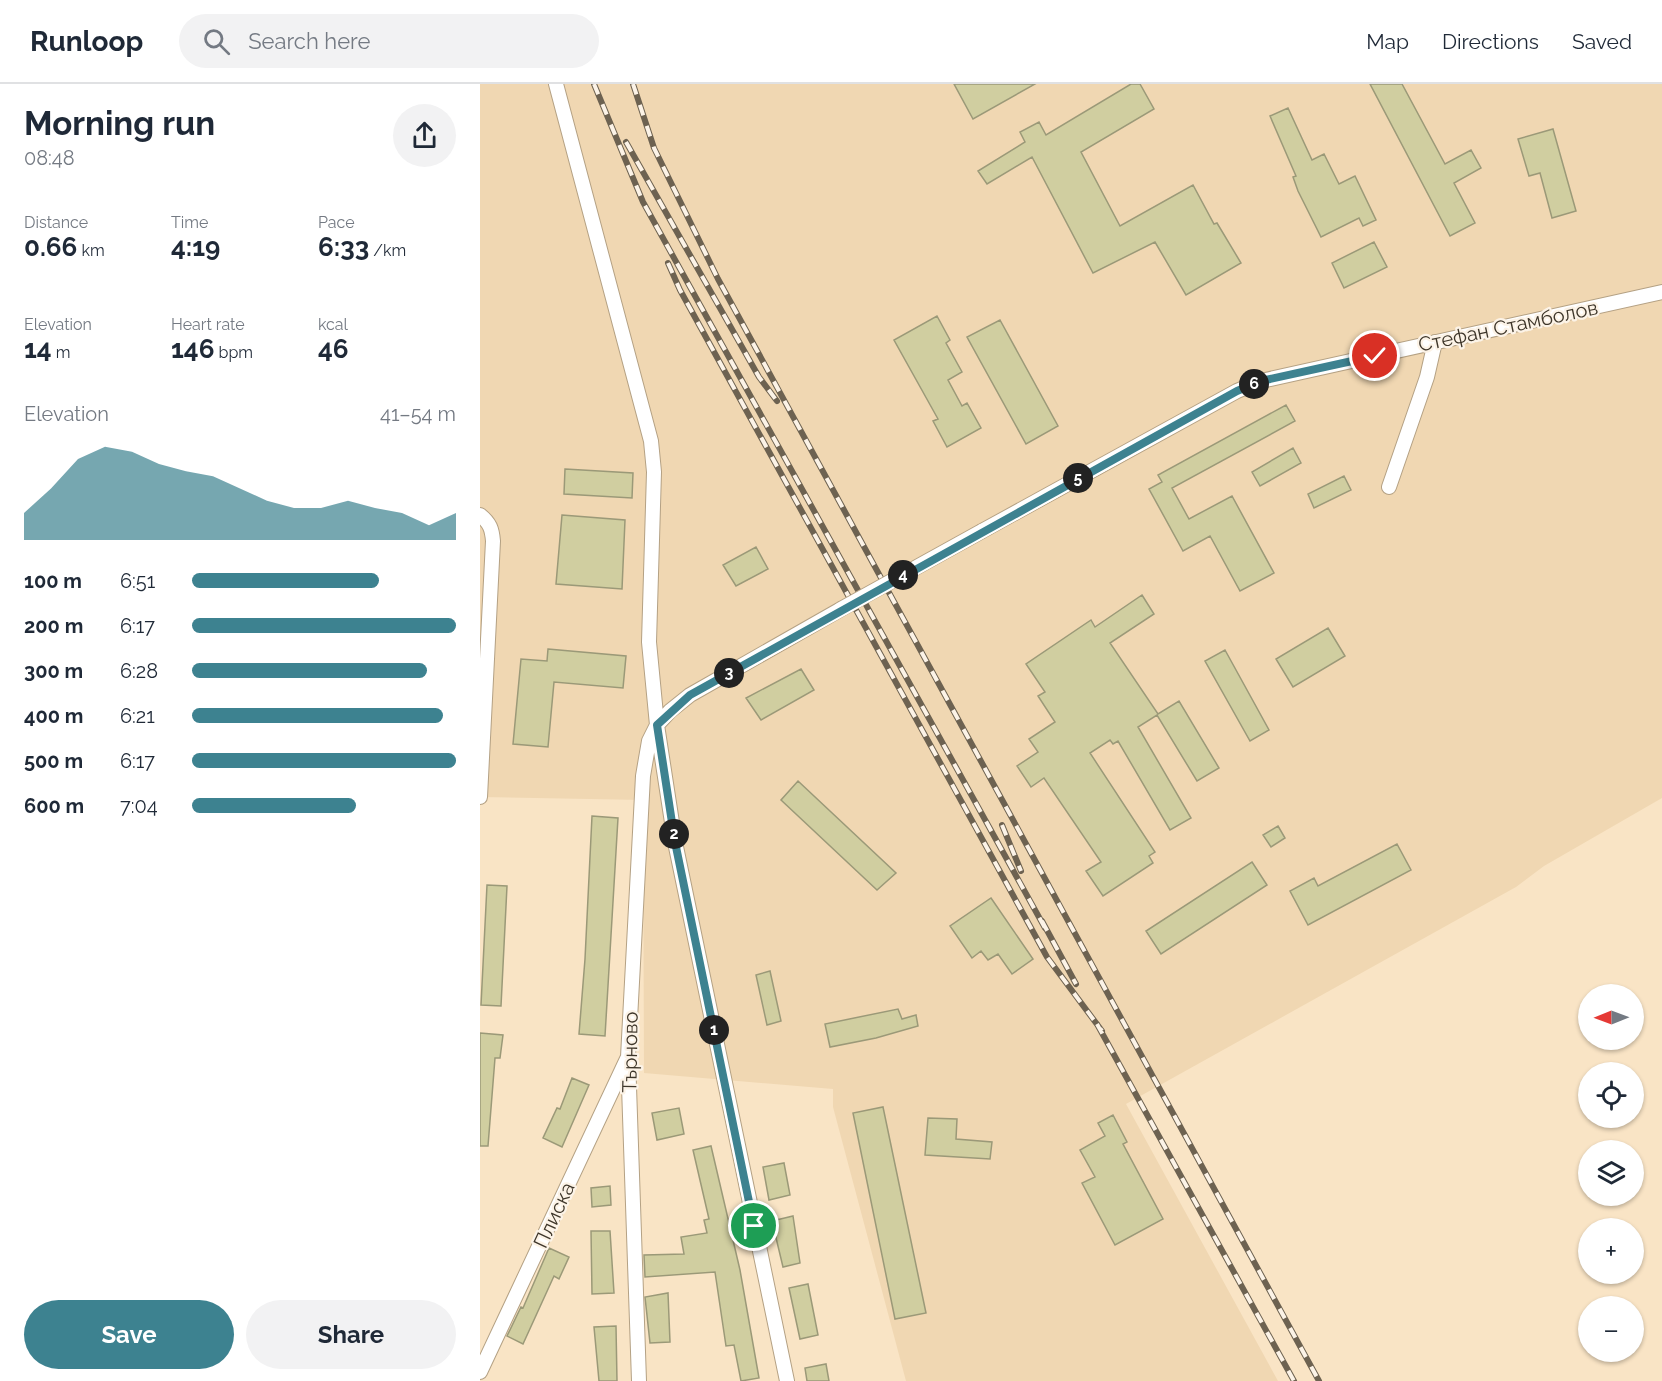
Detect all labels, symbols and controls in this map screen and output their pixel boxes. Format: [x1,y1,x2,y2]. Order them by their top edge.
search box [179,14,599,68]
text: Runloop [30,25,143,58]
icon: search [200,25,233,58]
text: Search here [248,28,370,54]
text: Map [1366,29,1409,54]
text: Directions [1442,29,1539,54]
text: Saved [1572,29,1632,54]
text: Morning run [24,104,215,143]
button: share [393,104,456,167]
text: 08:48 [24,146,75,170]
text: Distance [24,213,88,232]
text: Time [171,213,208,232]
text: Pace [318,213,355,232]
text: 0.66 [24,232,77,262]
text: 4:19 [171,232,220,262]
text: 6:33 [318,232,369,262]
text: km [77,241,105,260]
text: /km [369,241,406,260]
street label: Стефан Стамболов [1416,295,1600,357]
text: Elevation [24,315,92,334]
text: Heart rate [171,315,245,334]
text: kcal [318,315,348,334]
pin [1349,330,1400,381]
text: 14 [24,334,52,364]
text: 146 [171,334,214,364]
text: 46 [318,334,349,364]
icon: check [1358,339,1391,372]
text: m [52,343,71,362]
text: bpm [214,343,253,362]
pin: 6 [1239,369,1269,399]
text: 6 [1249,374,1259,393]
text: Elevation [24,402,109,426]
text: 41–54 m [380,402,456,426]
pin: 5 [1063,463,1093,493]
text: 5 [1074,468,1082,487]
pin: 4 [888,560,918,590]
text: 4 [898,565,908,584]
text: 100 m [24,569,82,593]
text: 6:51 [120,569,155,593]
text: 200 m [24,614,83,638]
text: 6:17 [120,614,155,638]
pin: 3 [714,658,744,688]
text: 300 m [24,659,83,683]
text: 6:28 [120,659,158,683]
text: 3 [725,663,733,682]
text: 400 m [24,704,83,728]
text: 6:21 [120,704,155,728]
text: 500 m [24,749,83,773]
text: 6:17 [120,749,155,773]
text: 600 m [24,794,84,818]
text: 7:04 [120,794,158,818]
pin: 2 [659,819,689,849]
text: 2 [669,824,679,843]
north arrow [1578,984,1644,1050]
map controls [1578,984,1644,1362]
street label: Търново [617,1011,643,1093]
pin: 1 [699,1015,729,1045]
text: 1 [710,1020,718,1039]
button: locate [1578,1062,1644,1128]
button: layers [1578,1140,1644,1206]
street label: Плиска [528,1178,580,1252]
pin [728,1200,779,1251]
icon: arrive [737,1209,770,1242]
button: + [1578,1218,1644,1284]
button: − [1578,1296,1644,1362]
button: Save [24,1300,234,1369]
button: Share [246,1300,456,1369]

